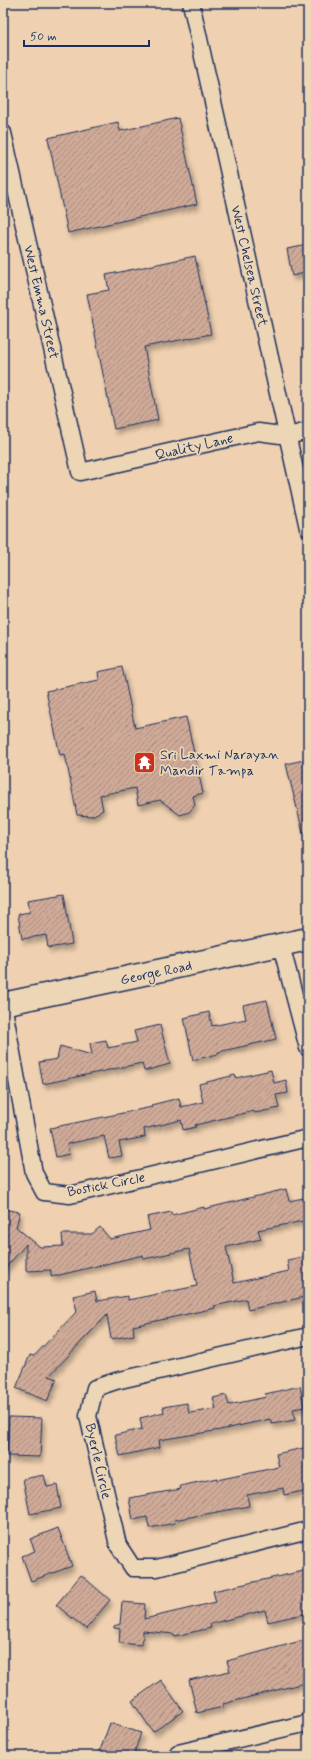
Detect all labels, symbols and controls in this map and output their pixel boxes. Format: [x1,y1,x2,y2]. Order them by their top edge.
scale bar [24,22,149,48]
text: 50 m [30,29,57,45]
street label: West Chelsea Street [226,204,272,329]
street label: West Emma Street [19,244,63,361]
street label: Quality Lane [153,429,235,465]
place label: Sri Laxmi Narayan Mandir Tampa [160,746,279,780]
temple icon: Sri Laxmi Narayan Mandir Tampa [131,749,157,775]
street label: George Road [119,957,194,990]
street label: Bostick Circle [66,1169,147,1201]
street label: Byerle Circle [81,1421,116,1501]

